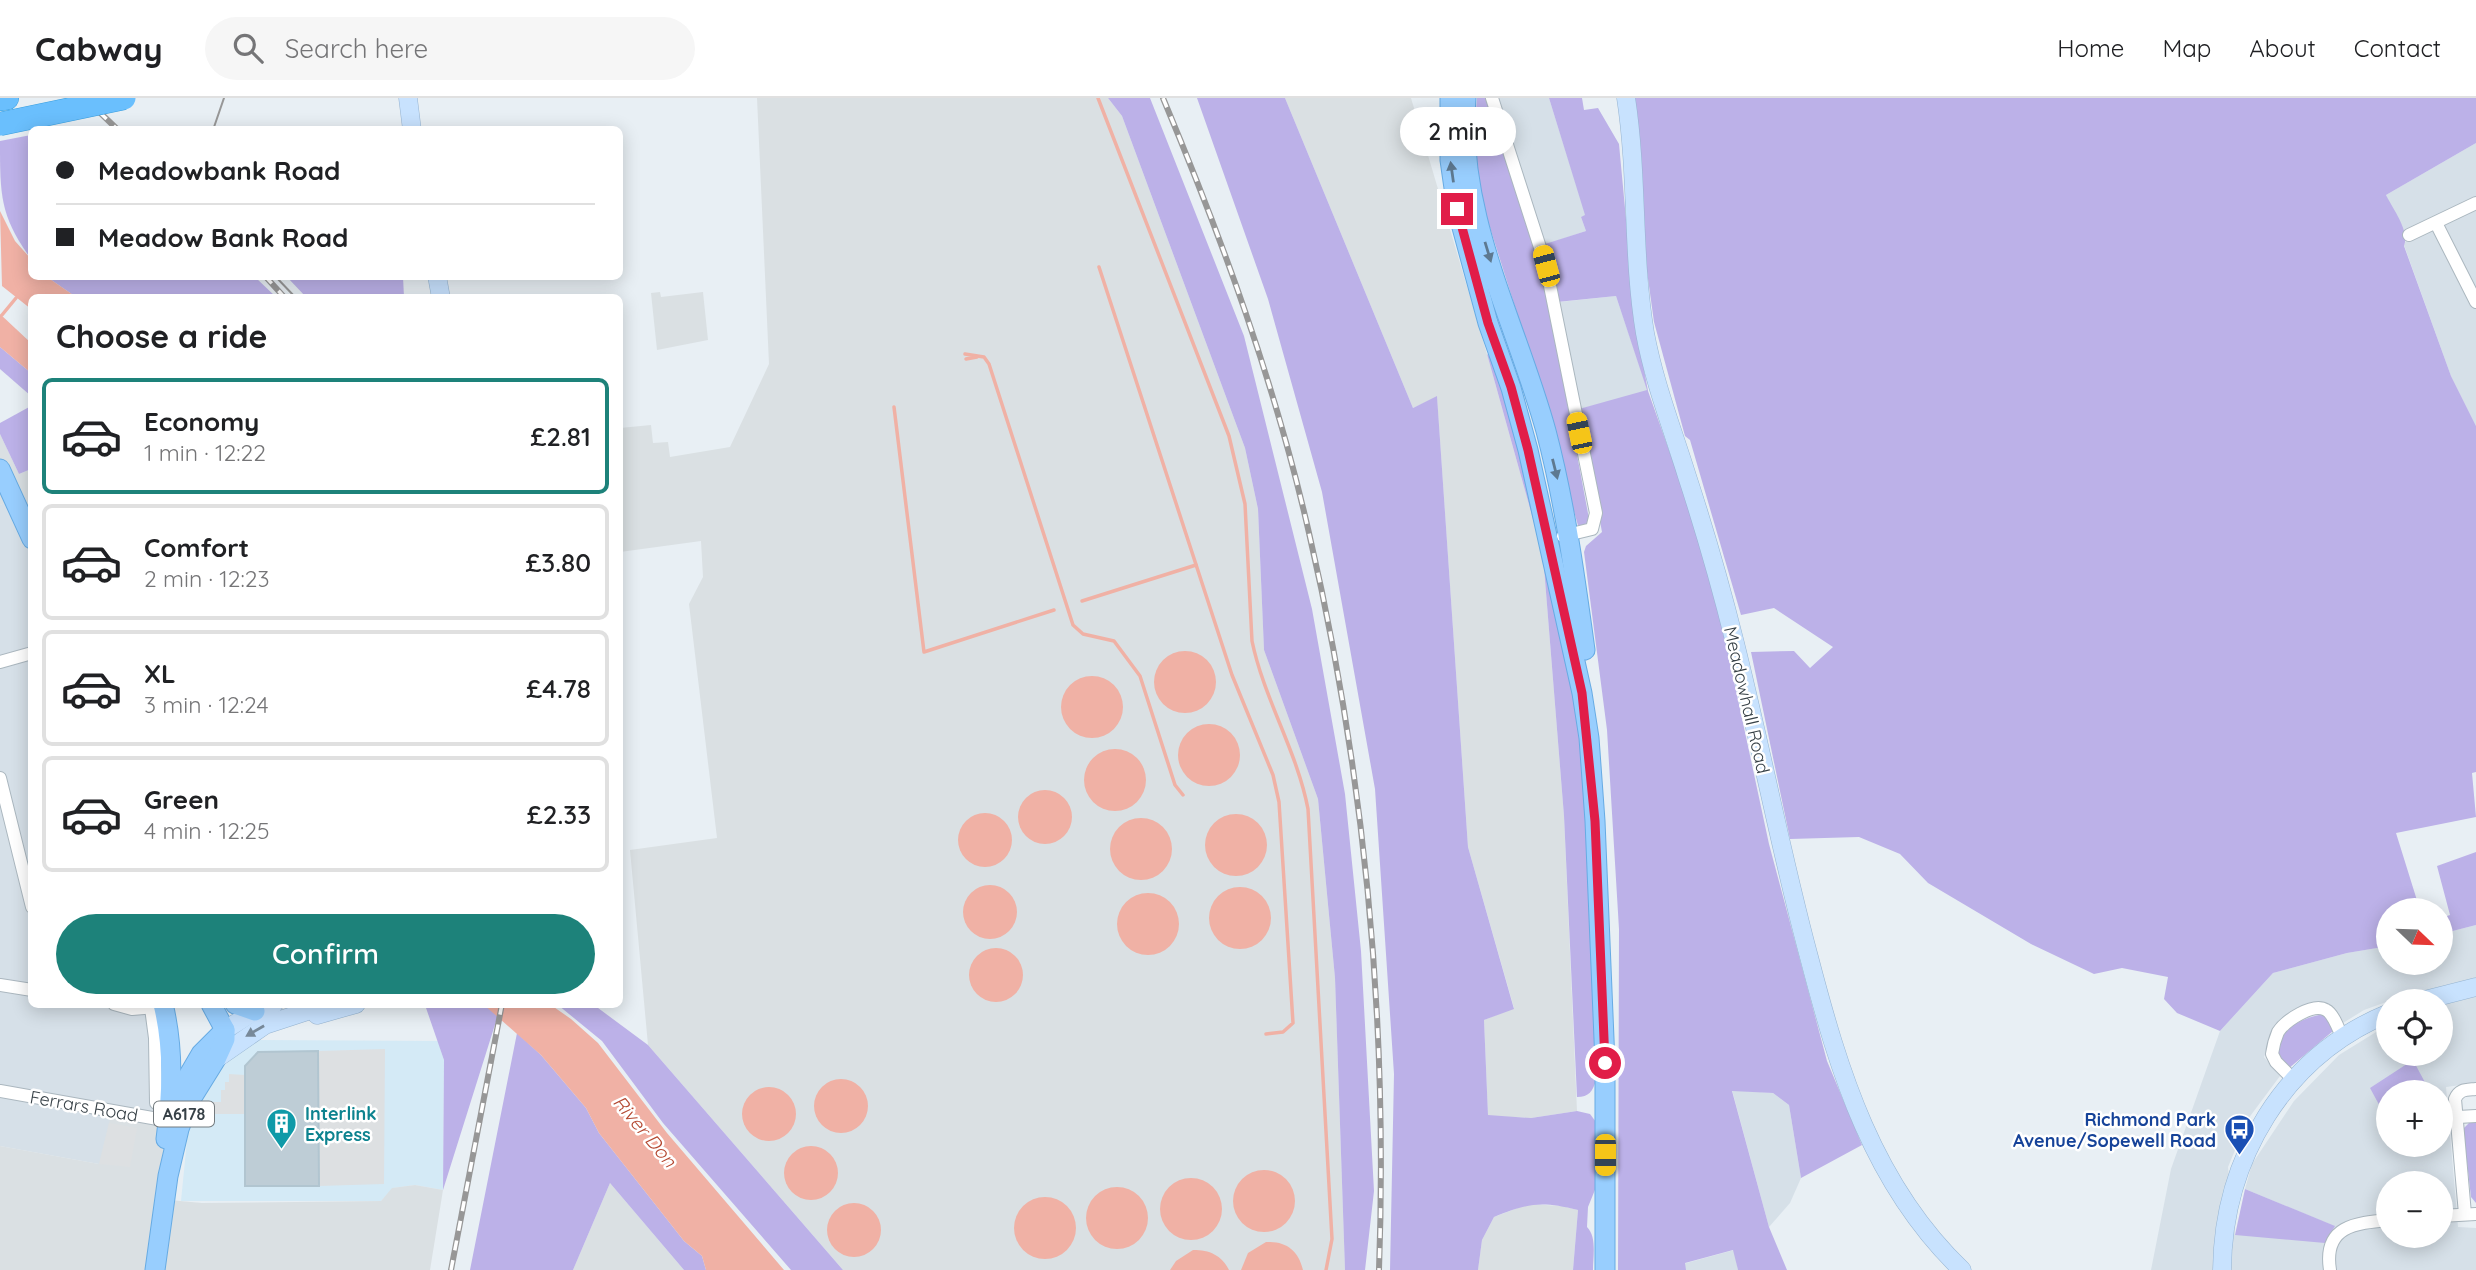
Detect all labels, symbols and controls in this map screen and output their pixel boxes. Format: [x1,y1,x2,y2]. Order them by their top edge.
search box [205,17,695,80]
text: Cabway [35,28,163,69]
icon: search [229,29,267,67]
text: Search here [285,32,428,65]
text: Home [2057,33,2124,63]
text: Map [2162,33,2211,63]
text: About [2249,33,2316,63]
text: Contact [2354,33,2441,63]
callout: 2 min [1399,108,1515,156]
text: 2 min [1428,117,1488,146]
text: Meadowbank Road [98,154,340,187]
one-way arrow [1446,161,1457,183]
route end [1441,193,1473,225]
text: Meadow Bank Road [98,221,348,254]
one-way arrow [1483,242,1493,263]
car [1531,243,1562,289]
text: Choose a ride [56,316,268,356]
icon: car [60,405,123,468]
text: Economy [144,405,259,438]
car [1565,410,1594,456]
text: £2.81 [530,420,591,453]
text: 1 min · 12:22 [144,438,266,467]
one-way arrow [1550,458,1561,480]
icon: car [60,531,123,594]
text: Comfort [144,531,249,564]
text: £3.80 [525,546,591,579]
text: 2 min · 12:23 [144,564,270,593]
street label: Meadowhall Road [1719,624,1775,776]
icon: car [60,657,123,720]
text: XL [144,657,176,690]
text: £4.78 [526,672,591,705]
text: 3 min · 12:24 [144,690,269,719]
icon: car [60,783,123,846]
text: Green [144,783,219,816]
text: £2.33 [527,798,591,831]
text: 4 min · 12:25 [144,816,269,845]
north arrow [2376,898,2454,975]
map controls [2376,898,2453,1248]
button: Confirm [56,914,595,994]
button: locate [2376,989,2453,1066]
one-way arrow [246,1025,265,1037]
route start [1589,1047,1621,1079]
button: + [2376,1080,2453,1157]
street label: Ferrars Road [28,1085,140,1127]
water label: River Don [608,1090,683,1173]
road number: A6178 [154,1102,214,1126]
place label: Interlink Express [305,1102,376,1146]
building icon: Interlink Express [265,1106,299,1150]
place label: Richmond Park Avenue/Sopewell Road [2013,1108,2216,1152]
bus stop icon: Richmond Park Avenue/Sopewell Road [2222,1112,2256,1156]
car [1595,1134,1616,1176]
button: − [2376,1171,2453,1248]

